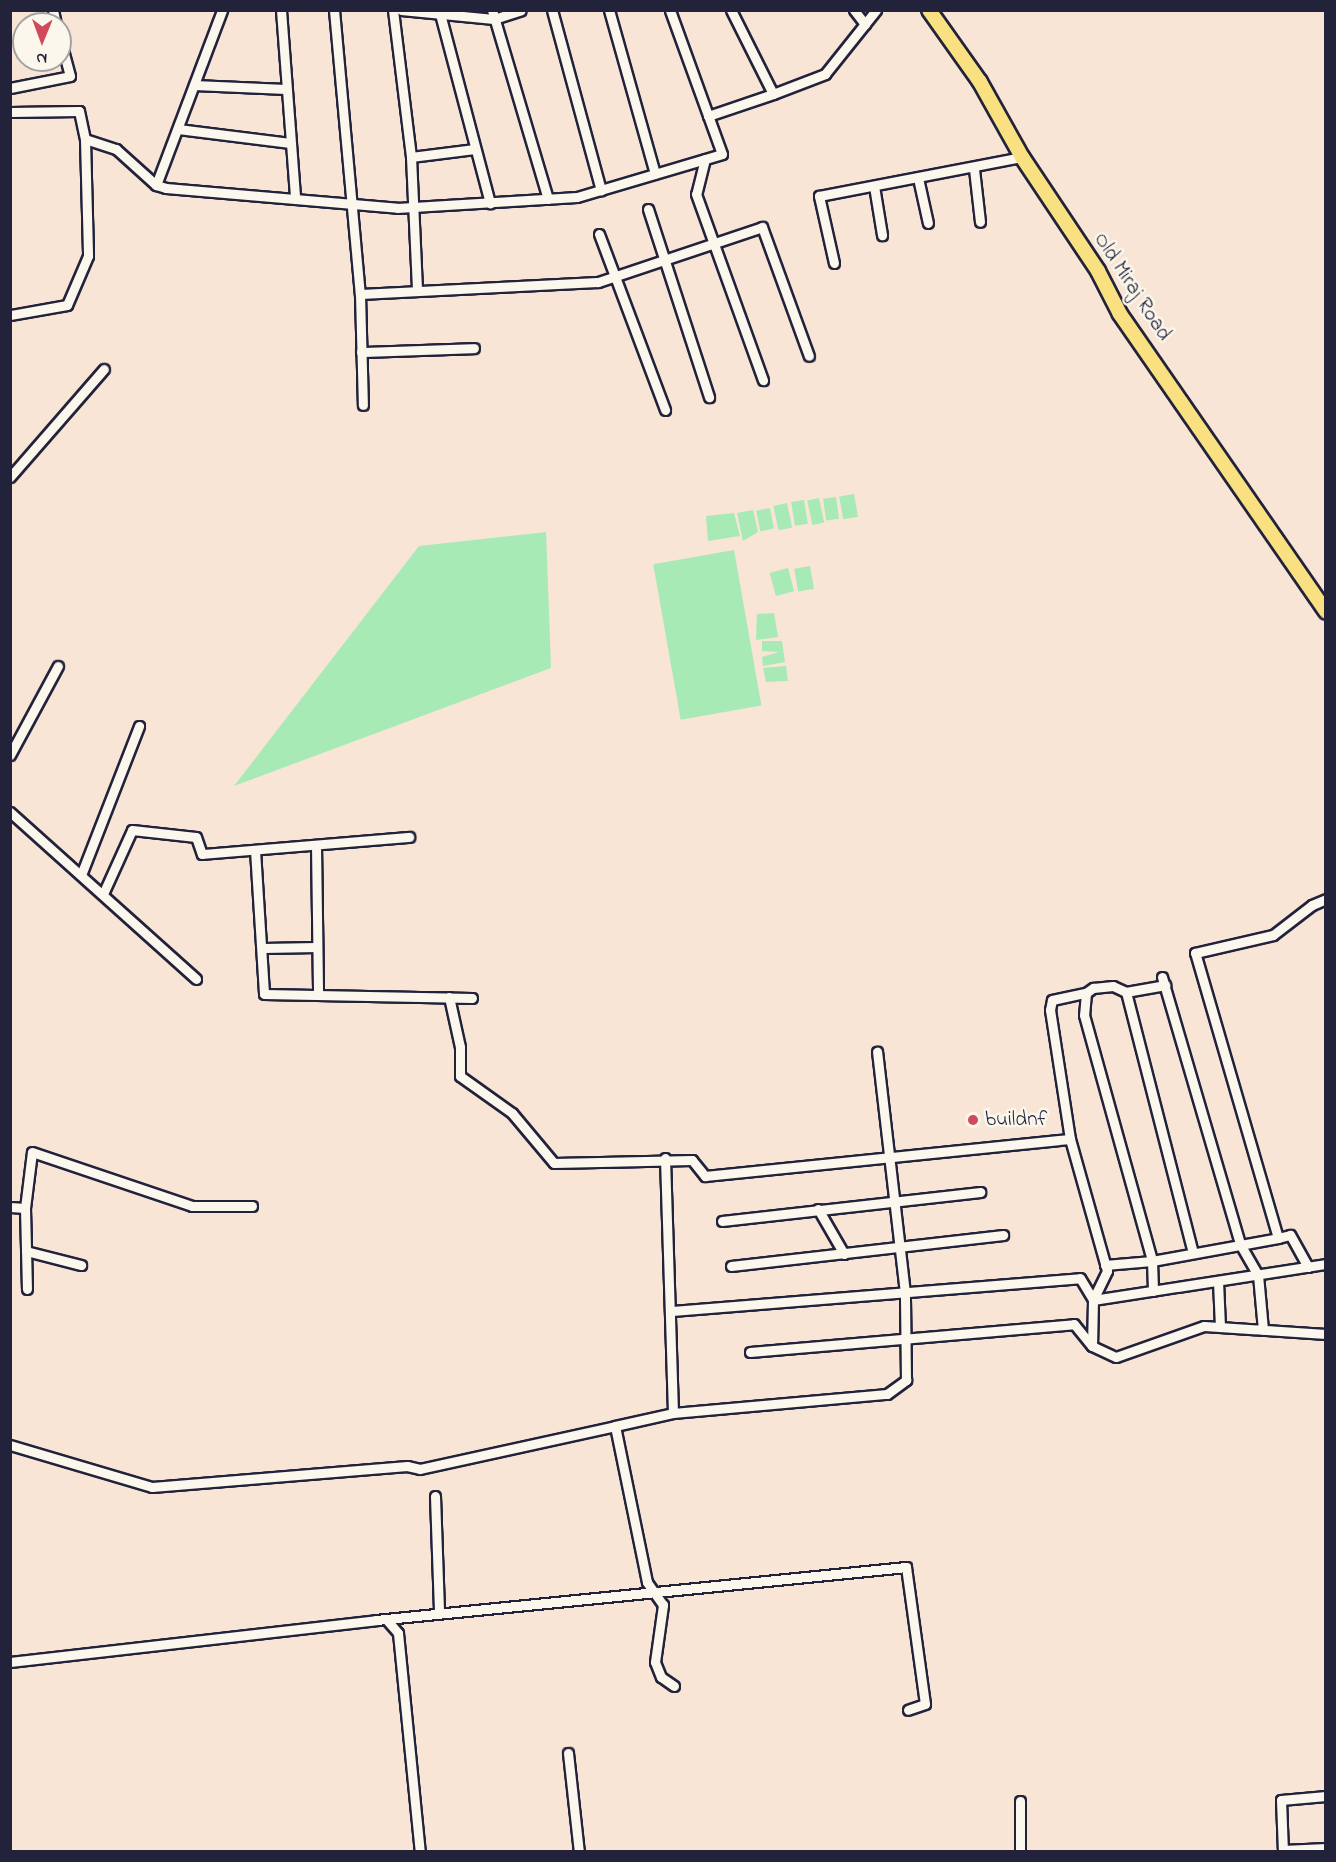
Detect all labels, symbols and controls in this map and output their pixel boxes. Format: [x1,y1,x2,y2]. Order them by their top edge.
north arrow [12,12,72,72]
text: N [36,46,47,70]
street label: Old Miraj Road [1088,228,1176,346]
place label: buildnf [985,1107,1047,1133]
marker: buildnf [966,1113,980,1127]

